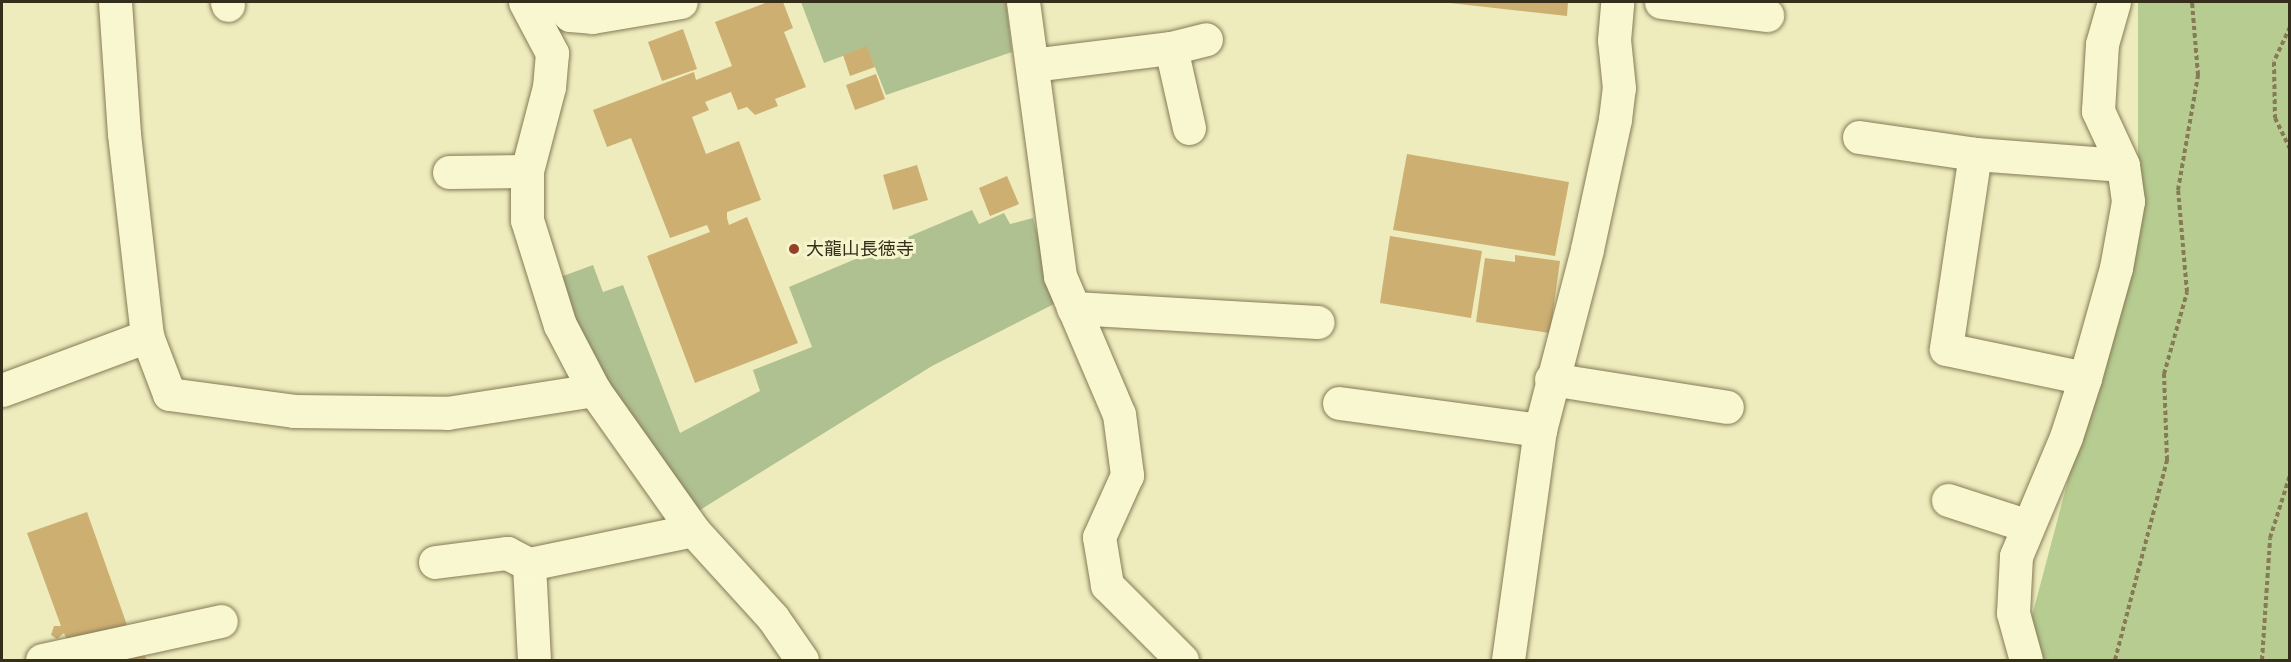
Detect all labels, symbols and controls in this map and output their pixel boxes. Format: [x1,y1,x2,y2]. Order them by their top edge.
place label: 大龍山長徳寺 [806,238,914,260]
marker: 大龍山長徳寺 [787,242,801,256]

